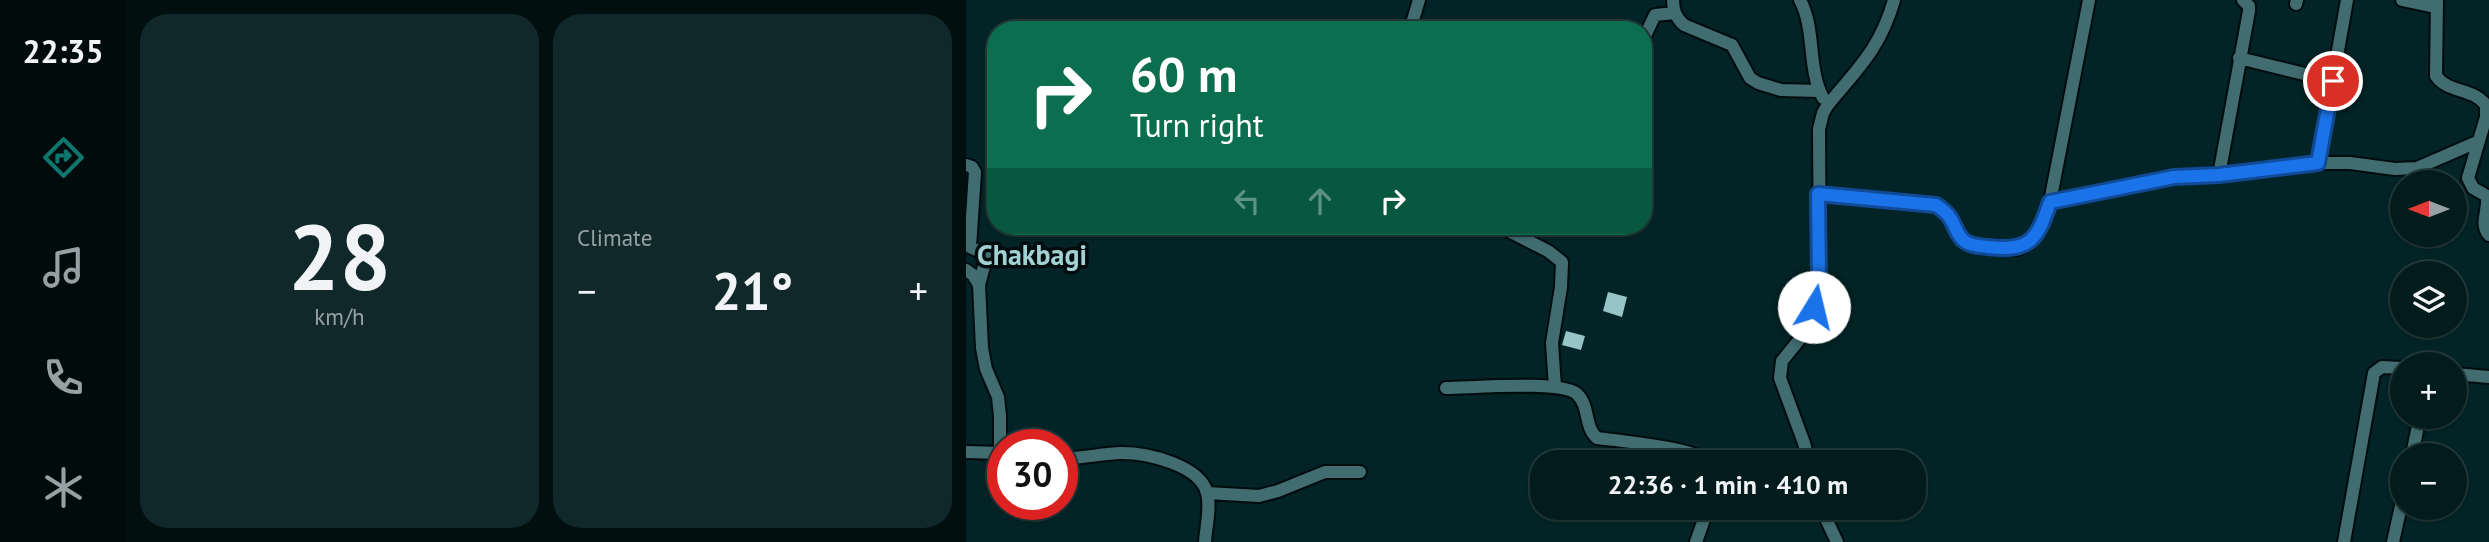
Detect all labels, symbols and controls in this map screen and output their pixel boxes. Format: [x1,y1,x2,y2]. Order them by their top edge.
text: 22:35 [22,30,104,72]
text: 60 m [1130,42,1237,106]
icon: right [1015,49,1106,140]
pin [2303,51,2363,111]
icon: arrive [2314,62,2352,100]
text: Turn right [1130,104,1264,146]
icon: directions [39,133,88,182]
north arrow [2390,170,2468,247]
map controls [2390,170,2467,520]
icon: left [1228,182,1266,220]
icon: ahead [1301,182,1339,220]
icon: right [1374,182,1412,220]
text: 28 [288,197,391,315]
text: Climate [577,223,652,252]
district label: Chakbagi [977,236,1087,273]
icon: music [39,243,88,292]
text: 21° [712,257,793,324]
button: layers [2390,261,2467,338]
text: − [577,266,596,315]
text: + [909,266,928,315]
position arrow [1777,270,1851,344]
text: km/h [314,302,365,331]
button: + [2390,352,2467,429]
icon: phone [39,353,88,402]
speed limit sign: 30 [987,429,1078,520]
button: − [2390,443,2467,520]
icon: climate [39,463,88,512]
text: 22:36 · 1 min · 410 m [1608,468,1848,501]

